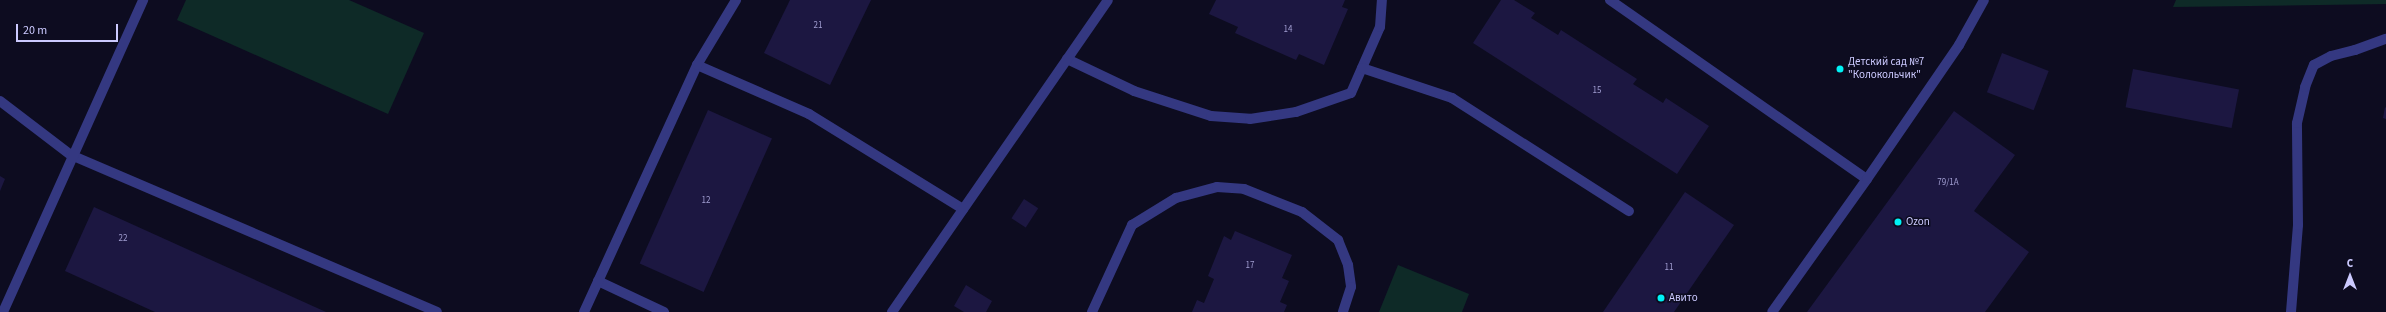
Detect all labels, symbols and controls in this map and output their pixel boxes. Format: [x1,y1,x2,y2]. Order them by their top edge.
scale bar [18,16,120,42]
house number: 21 [814,21,822,31]
text: 20 m [23,22,47,39]
house number: 14 [1284,25,1292,35]
place label: Детский сад №7 "Колокольчик" [1848,56,1924,82]
marker: Детский сад №7 "Колокольчик" [1835,64,1845,74]
house number: 15 [1593,86,1601,96]
house number: 79/1А [1937,178,1959,188]
house number: 12 [702,196,710,206]
place label: Ozon [1906,215,1930,229]
marker: Ozon [1893,217,1903,227]
house number: 22 [119,234,127,244]
north arrow [2330,256,2370,296]
text: С [2347,256,2353,271]
house number: 17 [1246,261,1254,271]
house number: 11 [1665,263,1673,273]
place label: Авито [1669,291,1698,305]
marker: Авито [1656,293,1666,303]

